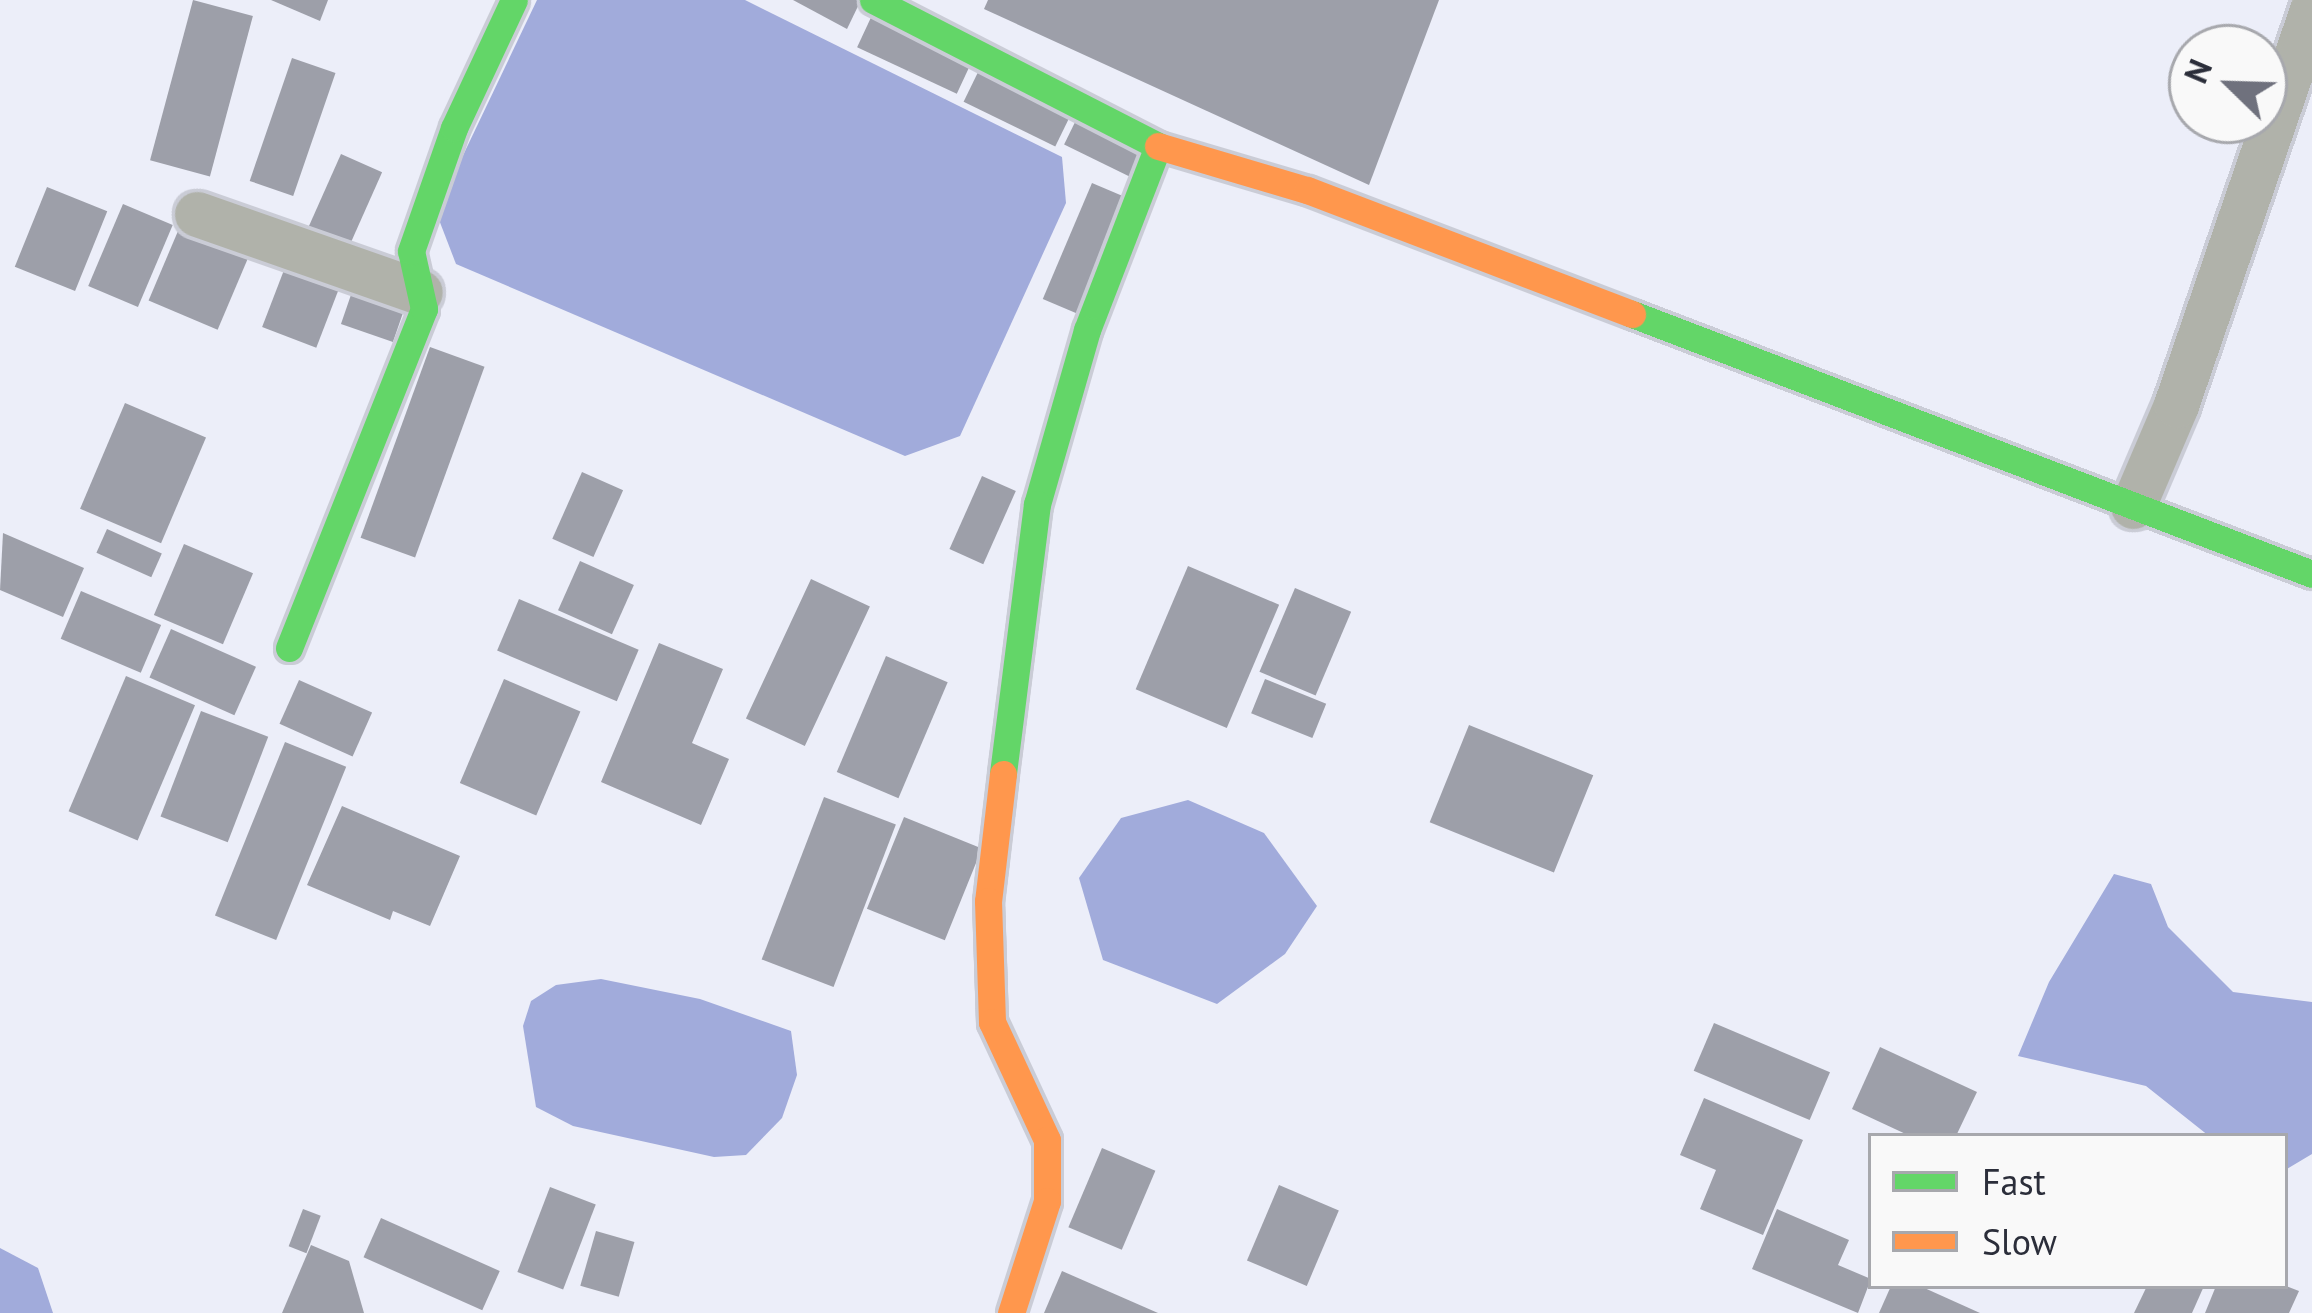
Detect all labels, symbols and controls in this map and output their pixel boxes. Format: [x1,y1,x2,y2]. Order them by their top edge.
north arrow [2168,24,2288,144]
text: N [2173,53,2221,89]
legend [1868,1133,2288,1289]
text: Fast [1982,1158,2046,1205]
text: Slow [1982,1218,2057,1265]

